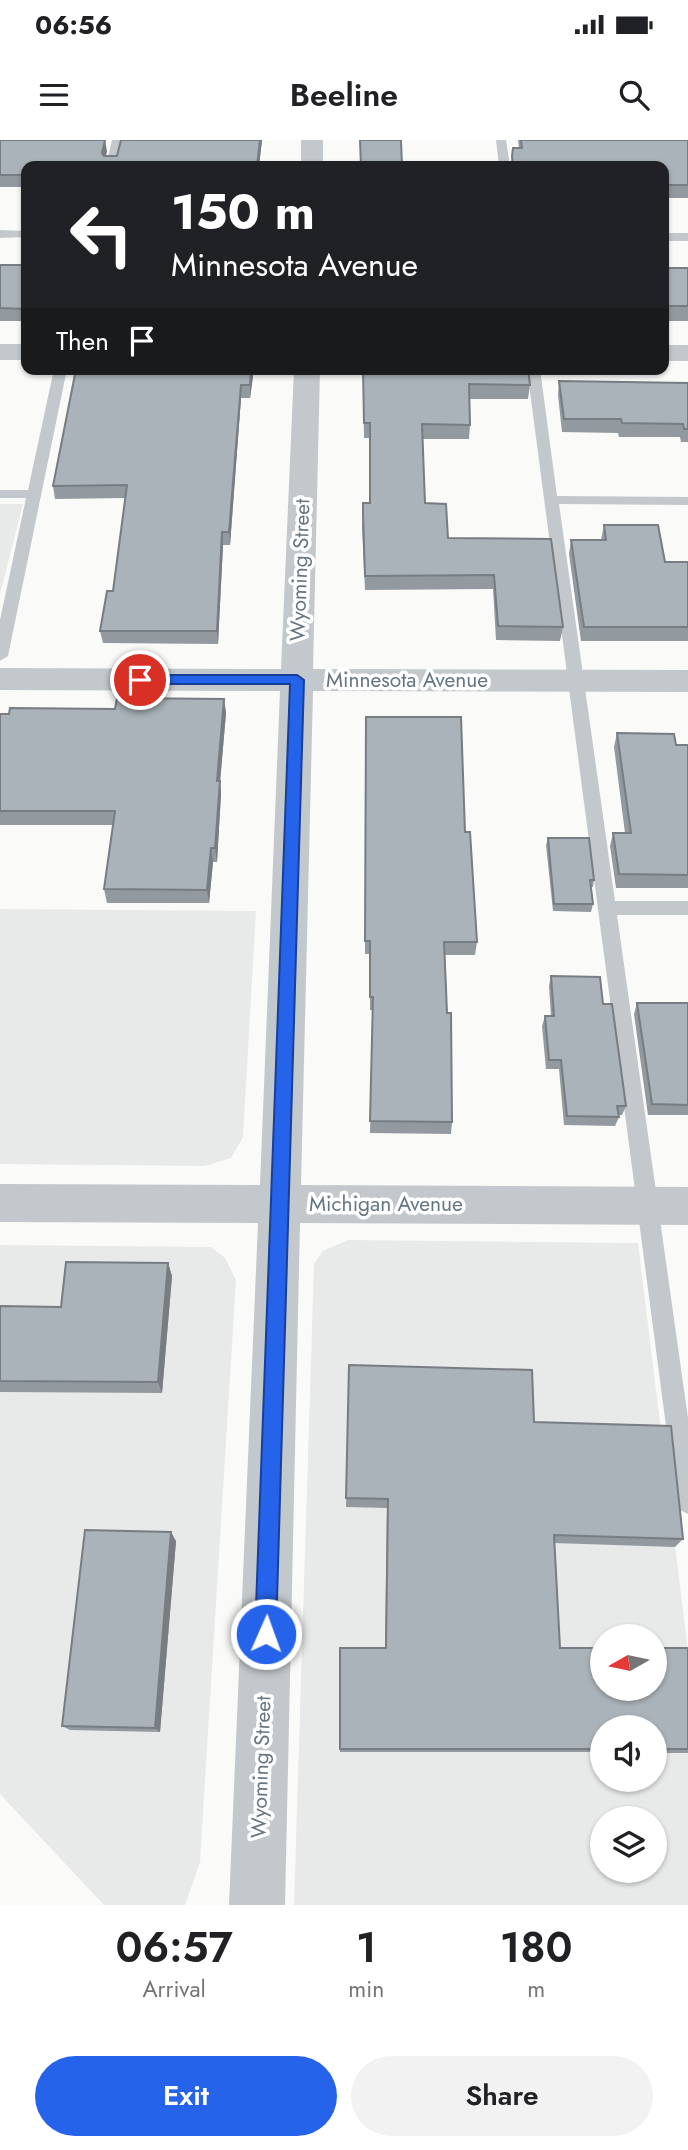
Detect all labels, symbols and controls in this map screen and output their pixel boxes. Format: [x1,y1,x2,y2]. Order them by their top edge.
text: 06:56 [35,6,112,44]
text: Beeline [290,72,398,118]
icon: menu [35,76,73,114]
icon: search [615,76,653,114]
text: 150 m [171,177,315,247]
icon: left [56,189,147,280]
text: Minnesota Avenue [171,242,418,288]
text: Then [56,322,109,360]
icon: arrive [123,322,161,360]
street label: Wyoming Street [283,498,317,642]
pin [110,650,170,710]
icon: arrive [121,661,159,699]
street label: Minnesota Avenue [326,665,488,695]
street label: Michigan Avenue [309,1189,463,1219]
position arrow [229,1597,303,1671]
north arrow [590,1624,667,1701]
map controls [590,1624,667,1883]
street label: Wyoming Street [244,1695,278,1839]
button: sound [590,1715,667,1792]
button: layers [590,1806,667,1883]
text: 06:57 [115,1917,233,1978]
text: 1 [356,1917,377,1978]
text: 180 [500,1917,573,1978]
text: Arrival [142,1972,206,2006]
text: min [348,1972,384,2006]
text: m [527,1972,545,2006]
button: Exit [35,2056,337,2136]
button: Share [351,2056,653,2136]

